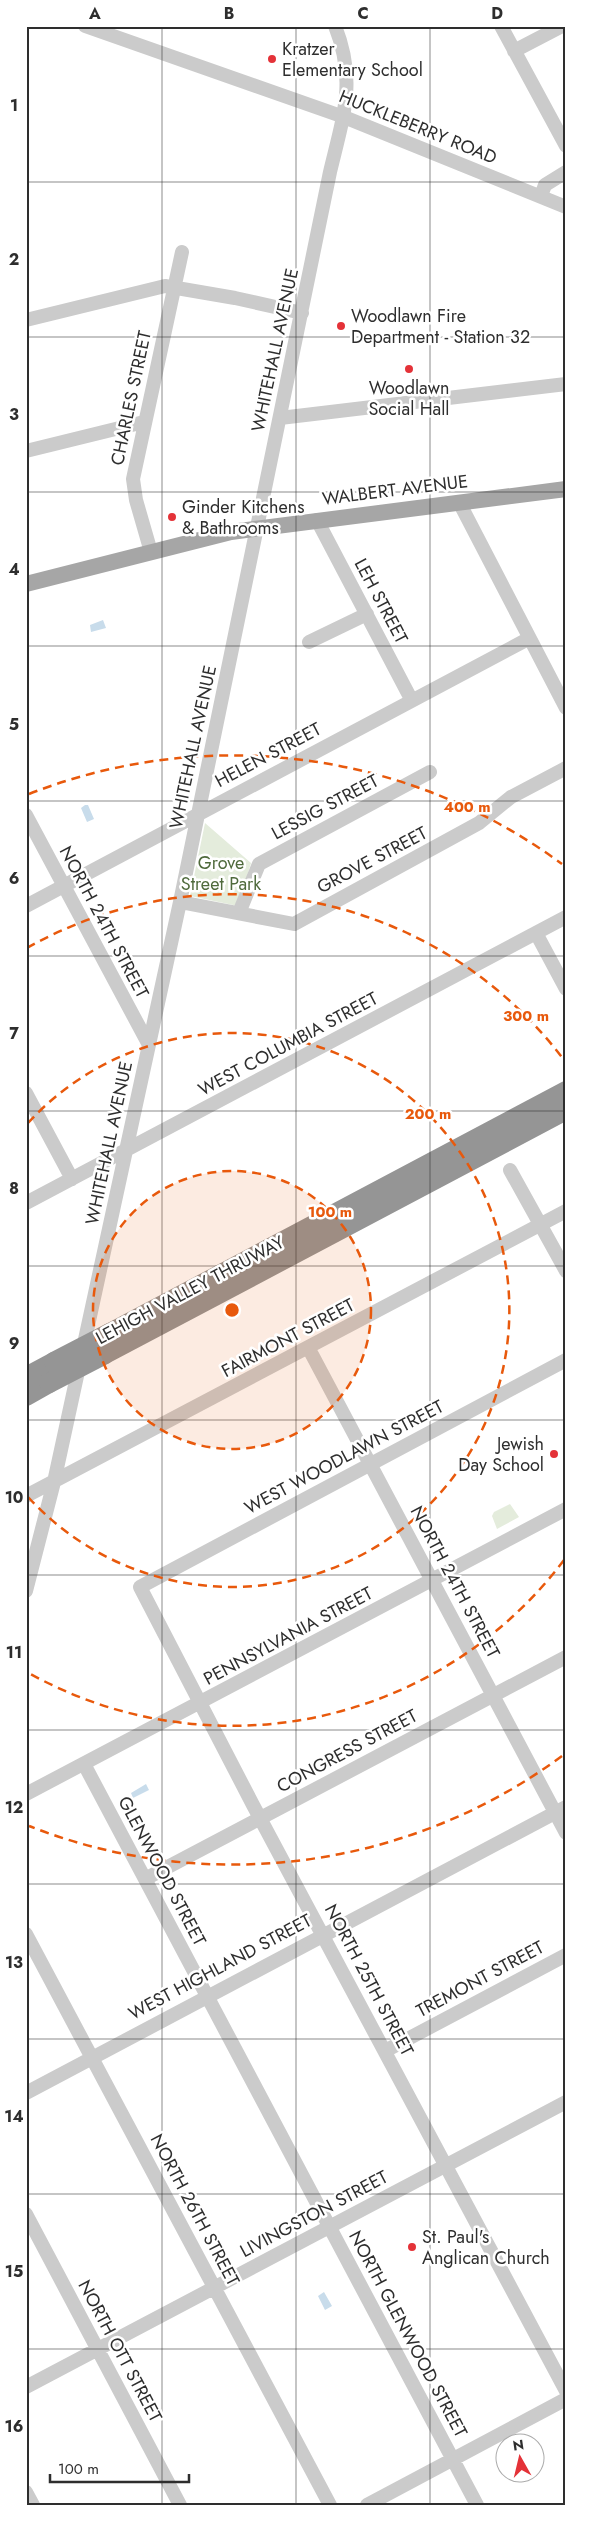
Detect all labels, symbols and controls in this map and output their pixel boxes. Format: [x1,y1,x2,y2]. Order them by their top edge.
text: A [88,2,101,25]
text: B [224,2,234,25]
text: C [357,2,369,25]
text: D [491,2,503,25]
place label: Kratzer Elementary School [282,36,423,83]
marker: Kratzer Elementary School [266,53,278,65]
street label: HUCKLEBERRY ROAD [335,83,501,171]
text: 1 [10,94,18,117]
text: 2 [9,248,19,271]
street label: WHITEHALL AVENUE [245,266,305,434]
place label: Woodlawn Fire Department - Station 32 [351,303,530,350]
marker: Woodlawn Fire Department - Station 32 [335,320,347,332]
street label: CHARLES STREET [104,328,158,468]
marker: Woodlawn Social Hall [403,363,415,375]
place label: Woodlawn Social Hall [369,375,449,422]
text: 3 [9,403,19,426]
street label: WALBERT AVENUE [321,468,469,512]
place label: Ginder Kitchens & Bathrooms [182,494,304,541]
marker: Ginder Kitchens & Bathrooms [166,511,178,523]
street label: LEH STREET [348,554,415,649]
text: 4 [8,558,20,581]
street label: WHITEHALL AVENUE [163,663,223,831]
text: 5 [9,713,19,736]
street label: HELEN STREET [210,716,326,794]
street label: LESSIG STREET [267,768,384,846]
text: 400 m [443,796,491,818]
street label: GROVE STREET [312,820,432,900]
street label: NORTH 24TH STREET [53,841,155,1003]
park label: Grove Street Park [181,850,261,897]
text: 6 [9,867,19,890]
street label: WEST COLUMBIA STREET [194,985,383,1102]
text: 300 m [503,1005,549,1027]
text: 7 [9,1022,19,1045]
street label: WHITEHALL AVENUE [79,1059,139,1227]
text: 200 m [405,1103,451,1125]
text: 8 [9,1177,19,1200]
text: 100 m [308,1201,352,1223]
street label: LEHIGH VALLEY THRUWAY [91,1229,290,1351]
street label: FAIRMONT STREET [217,1292,360,1384]
centre of rings [223,1301,241,1319]
text: 9 [9,1332,19,1355]
street label: WEST WOODLAWN STREET [240,1393,449,1521]
place label: Jewish Day School [458,1431,544,1478]
marker: Jewish Day School [548,1448,560,1460]
text: 10 [5,1486,23,1509]
street label: NORTH 24TH STREET [404,1501,506,1663]
street label: PENNSYLVANIA STREET [199,1580,378,1692]
text: 11 [6,1641,22,1664]
street label: CONGRESS STREET [272,1703,423,1799]
street label: GLENWOOD STREET [112,1792,213,1951]
text: 12 [5,1796,23,1819]
street label: NORTH 25TH STREET [318,1900,420,2061]
street label: WEST HIGHLAND STREET [124,1907,317,2026]
street label: TREMONT STREET [411,1934,549,2024]
text: 13 [5,1951,23,1974]
text: 14 [4,2105,24,2128]
street label: NORTH 26TH STREET [144,2129,246,2291]
street label: LIVINGSTON STREET [235,2164,393,2264]
place label: St. Paul's Anglican Church [422,2224,550,2271]
street label: NORTH GLENWOOD STREET [342,2226,474,2443]
marker: St. Paul's Anglican Church [406,2241,418,2253]
text: 15 [5,2260,23,2283]
street label: NORTH OTT STREET [71,2275,169,2427]
text: 16 [5,2415,23,2438]
north arrow [494,2434,544,2484]
text: N [511,2434,525,2456]
scale bar [50,2451,189,2483]
text: 100 m [58,2458,99,2480]

